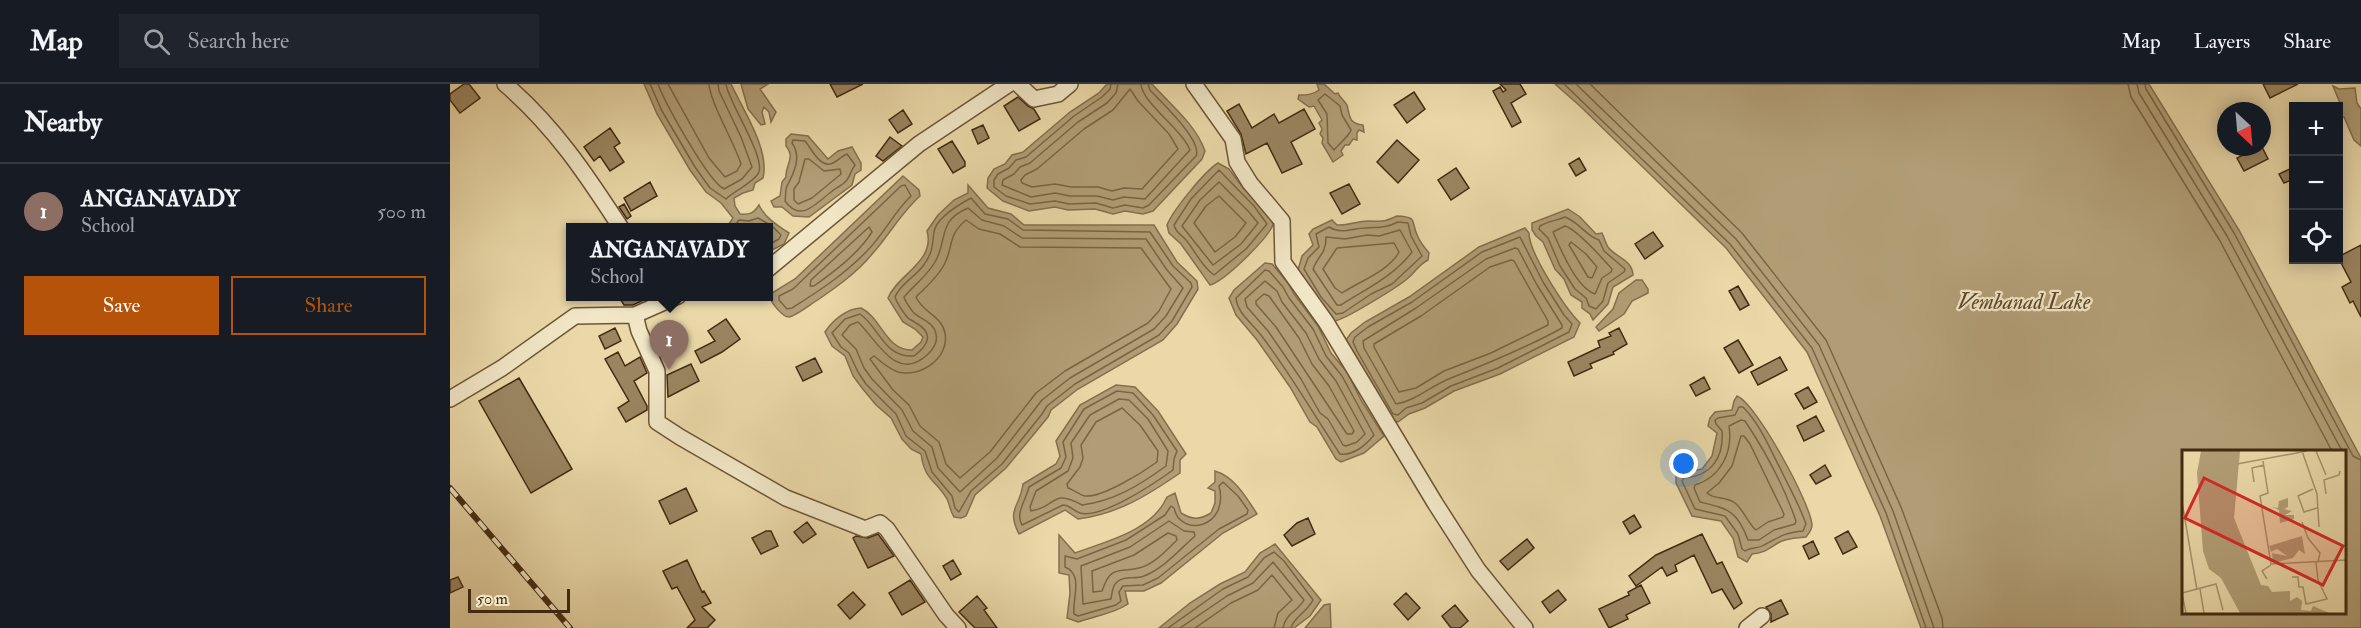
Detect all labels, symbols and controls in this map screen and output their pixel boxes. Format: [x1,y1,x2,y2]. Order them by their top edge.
search box [119,14,539,68]
text: Map [30,24,83,59]
icon: search [140,25,173,58]
text: Search here [188,27,289,55]
text: Map [2121,28,2161,55]
text: Layers [2194,28,2250,55]
text: Share [2283,28,2331,55]
north arrow [2217,102,2271,156]
map controls [2289,102,2343,264]
button: + [2289,102,2343,156]
text: Nearby [24,107,102,139]
button: − [2289,156,2343,210]
text: ANGANAVADY [81,185,240,213]
text: 1 [40,199,47,224]
text: 500 m [377,199,426,224]
button: locate [2289,210,2343,264]
text: School [81,213,135,238]
popup [566,223,773,301]
text: ANGANAVADY [590,236,749,264]
text: School [590,264,644,289]
button: Save [24,276,219,335]
button: Share [231,276,426,335]
water label: Vembanad Lake [1958,288,2091,316]
pin: 1 [650,320,688,370]
your location [1669,449,1698,478]
inset map [2182,450,2346,613]
scale bar [468,586,570,614]
text: 50 m [477,589,508,609]

